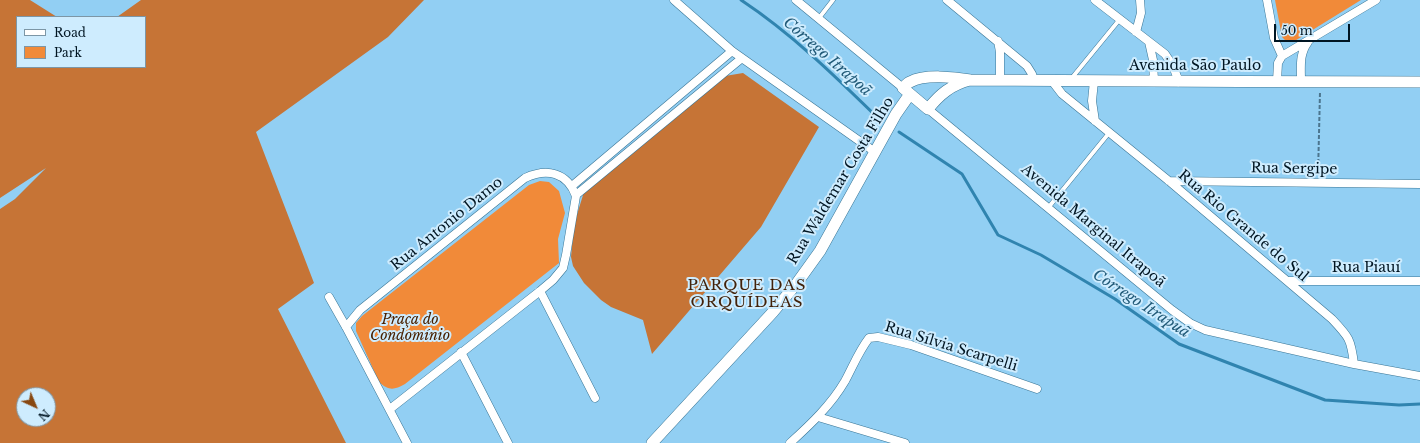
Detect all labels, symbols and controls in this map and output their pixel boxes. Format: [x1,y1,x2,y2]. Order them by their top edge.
water label: Córrego Itrapoã [779,14,875,100]
legend [16,16,146,68]
scale bar [1276,16,1352,42]
text: 50 m [1281,23,1313,38]
text: Road [54,25,86,40]
text: Park [54,45,82,60]
street label: Avenida São Paulo [1129,58,1261,74]
street label: Rua Waldemar Costa Filho [784,94,898,268]
street label: Rua Sergipe [1251,160,1337,178]
street label: Avenida Marginal Itrapoã [1018,161,1168,291]
street label: Rua Rio Grande do Sul [1175,167,1311,285]
street label: Rua Antonio Damo [388,174,506,274]
street label: Rua Piauí [1332,260,1400,276]
water label: Córrego Itrapuã [1089,266,1193,342]
district label: PARQUE DAS ORQUÍDEAS [688,277,806,312]
park label: Praça do Condomínio [370,312,450,344]
street label: Rua Sílvia Scarpelli [883,319,1019,375]
north arrow [16,387,56,427]
text: N [35,406,52,424]

